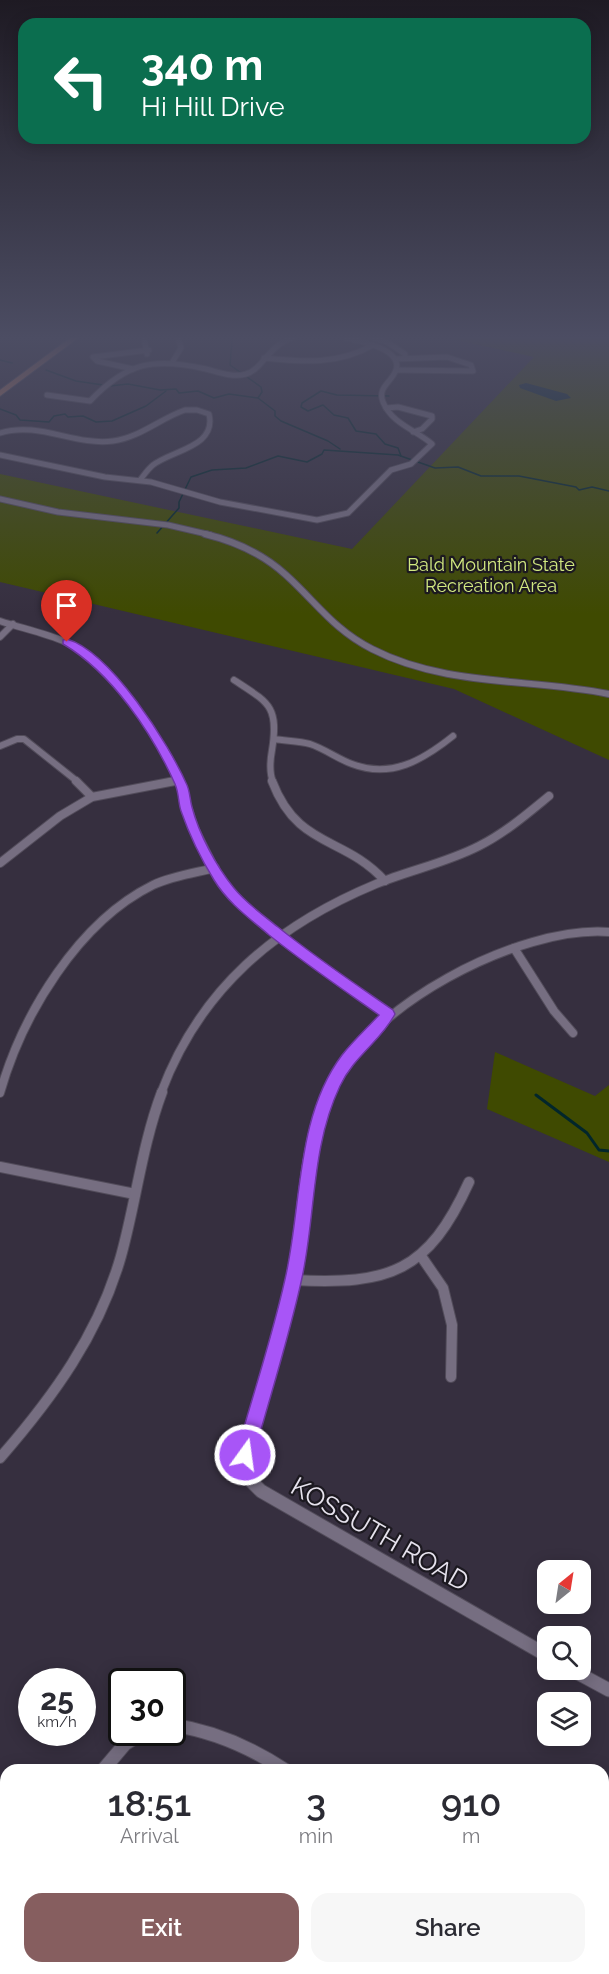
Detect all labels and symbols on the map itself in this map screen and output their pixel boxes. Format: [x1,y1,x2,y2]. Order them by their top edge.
park label: Bald Mountain State Recreation Area [407,554,575,596]
pin [41,580,92,642]
position arrow [213,1423,277,1487]
street label: KOSSUTH ROAD [286,1471,474,1597]
north arrow [537,1560,591,1614]
speed limit sign: 30 [108,1668,186,1746]

